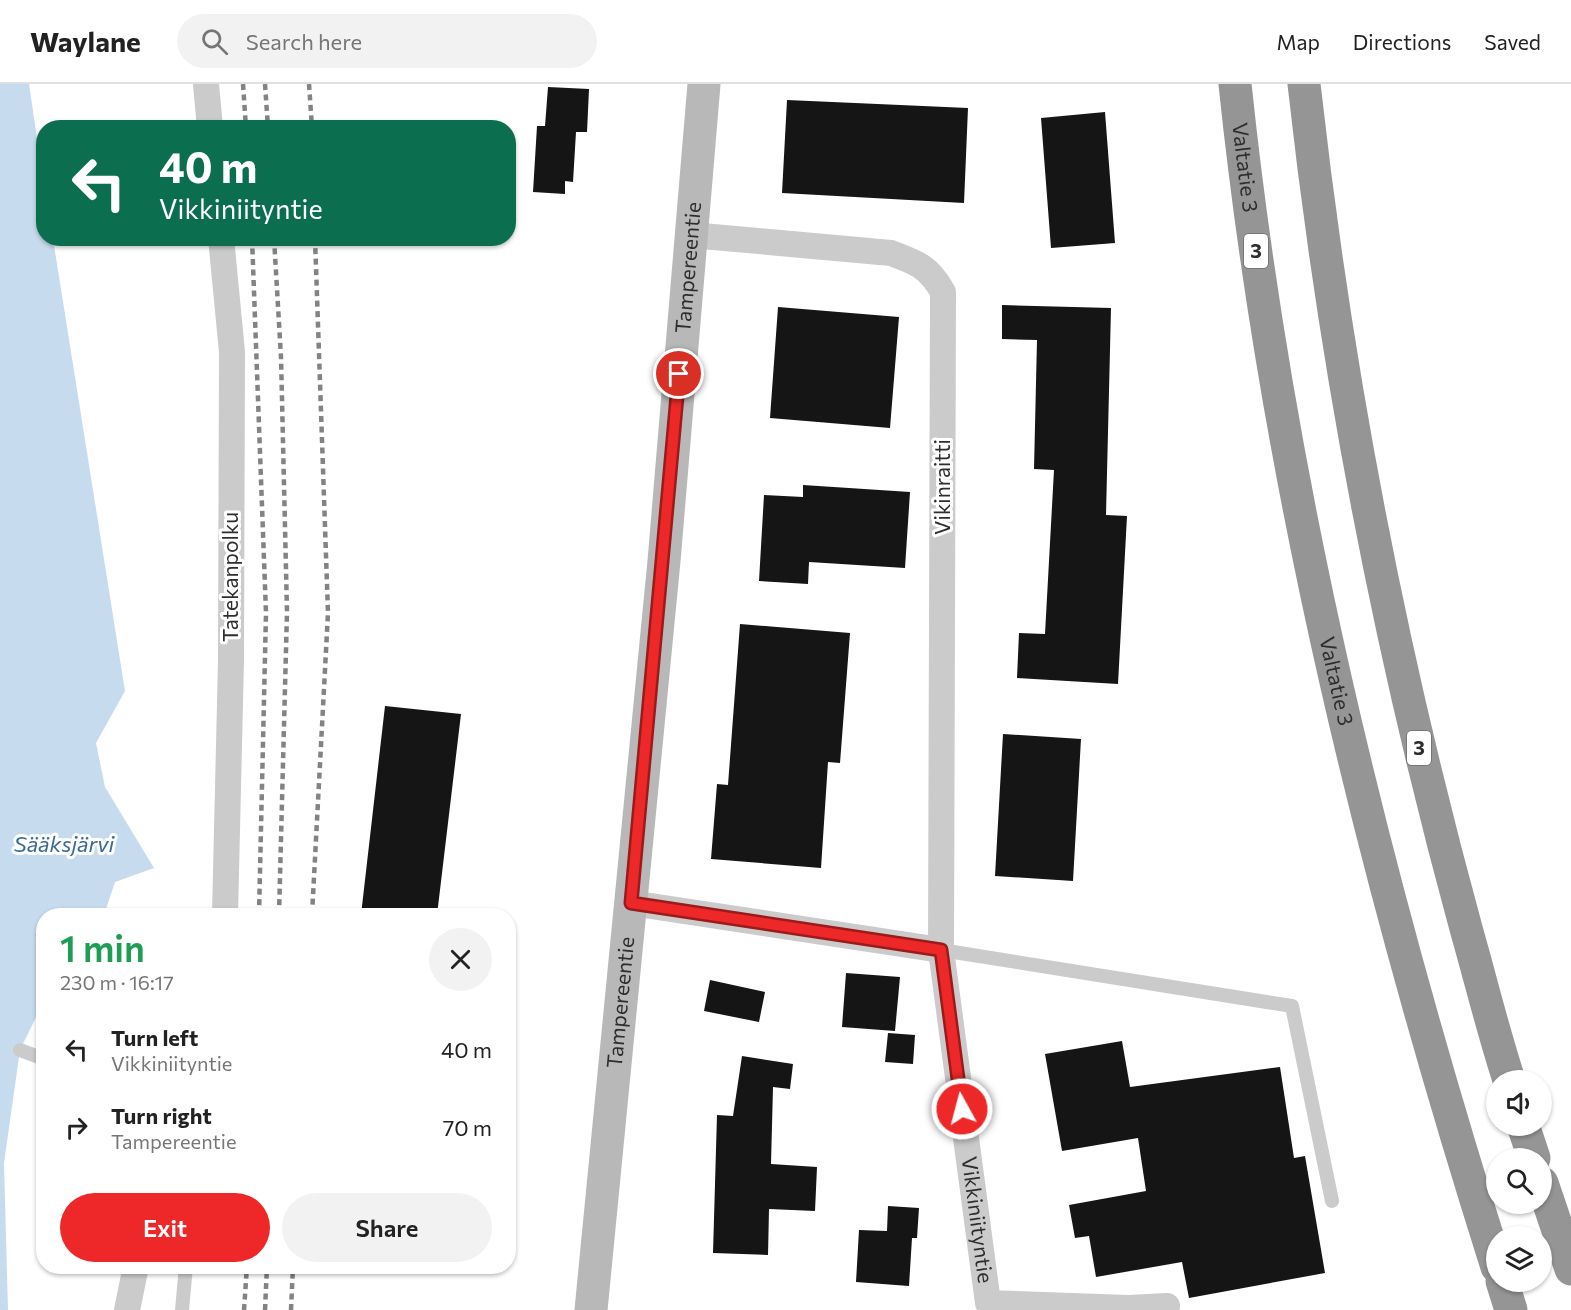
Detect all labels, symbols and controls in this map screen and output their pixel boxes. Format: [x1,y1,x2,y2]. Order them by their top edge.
search box [177,14,597,68]
text: Waylane [30,24,141,58]
icon: search [198,25,231,58]
text: Search here [246,28,362,55]
text: Map [1277,29,1320,54]
text: Directions [1353,29,1451,54]
text: Saved [1484,29,1541,54]
street label: Valtatie 3 [1228,121,1264,214]
text: 40 m [159,140,257,192]
icon: left [60,144,138,222]
text: Vikkiniityntie [159,192,323,225]
street label: Tampereentie [669,201,705,334]
road number: 3 [1244,234,1268,268]
pin [653,348,704,399]
icon: arrive [662,357,695,390]
street label: Vikinraitti [929,439,954,535]
street label: Tatekanpolku [217,512,242,642]
street label: Valtatie 3 [1315,634,1360,728]
road number: 3 [1407,731,1431,765]
water label: Sääksjärvi [14,830,116,857]
text: 1 min [60,925,145,969]
button: close [429,928,492,991]
street label: Tampereentie [601,936,638,1069]
text: 230 m · 16:17 [60,970,174,994]
text: Turn left [111,1024,198,1051]
icon: left [60,1033,93,1066]
text: 40 m [441,1036,492,1063]
text: Vikkiniityntie [111,1051,232,1075]
map controls [1486,1070,1552,1292]
button: sound [1486,1070,1552,1136]
position arrow [930,1077,994,1141]
text: Turn right [111,1102,212,1129]
icon: right [60,1111,93,1144]
text: 70 m [443,1114,492,1141]
text: Tampereentie [111,1129,236,1153]
button: search [1486,1148,1552,1214]
street label: Vikkiniityntie [958,1155,999,1284]
button: Exit [60,1193,270,1262]
button: Share [282,1193,492,1262]
button: layers [1486,1226,1552,1292]

